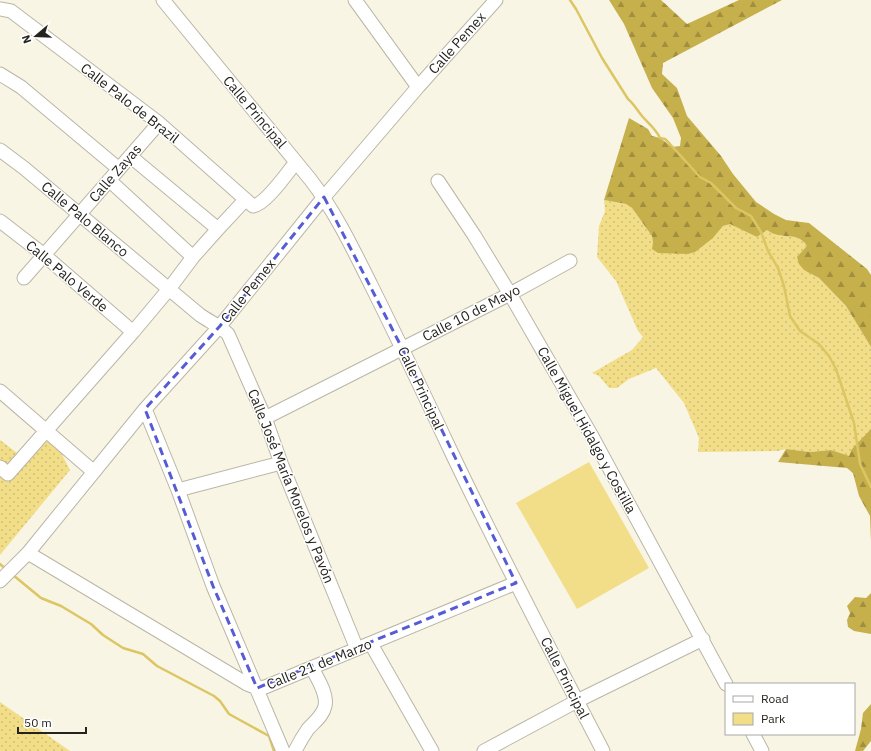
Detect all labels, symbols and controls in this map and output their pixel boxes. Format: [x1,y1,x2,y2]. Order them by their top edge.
street label: Calle Pemex [424,8,490,78]
north arrow [16,16,56,56]
text: N [19,33,34,45]
street label: Calle Palo de Brazil [77,59,183,147]
street label: Calle Principal [219,72,291,152]
street label: Calle Zayas [85,140,145,206]
street label: Calle Palo Blanco [38,177,133,261]
street label: Calle Palo Verde [22,236,112,316]
street label: Calle Pemex [217,255,279,327]
street label: Calle 10 de Mayo [419,281,523,345]
street label: Calle Miguel Hidalgo y Costilla [534,343,641,517]
street label: Calle Principal [394,344,448,433]
street label: Calle José María Morelos y Pavón [244,386,338,586]
street label: Calle Principal [537,634,593,722]
street label: Calle 21 de Marzo [264,635,374,693]
legend [725,683,855,735]
text: Road [761,691,789,706]
scale bar [18,709,86,735]
text: Park [761,711,786,726]
text: 50 m [24,715,52,730]

